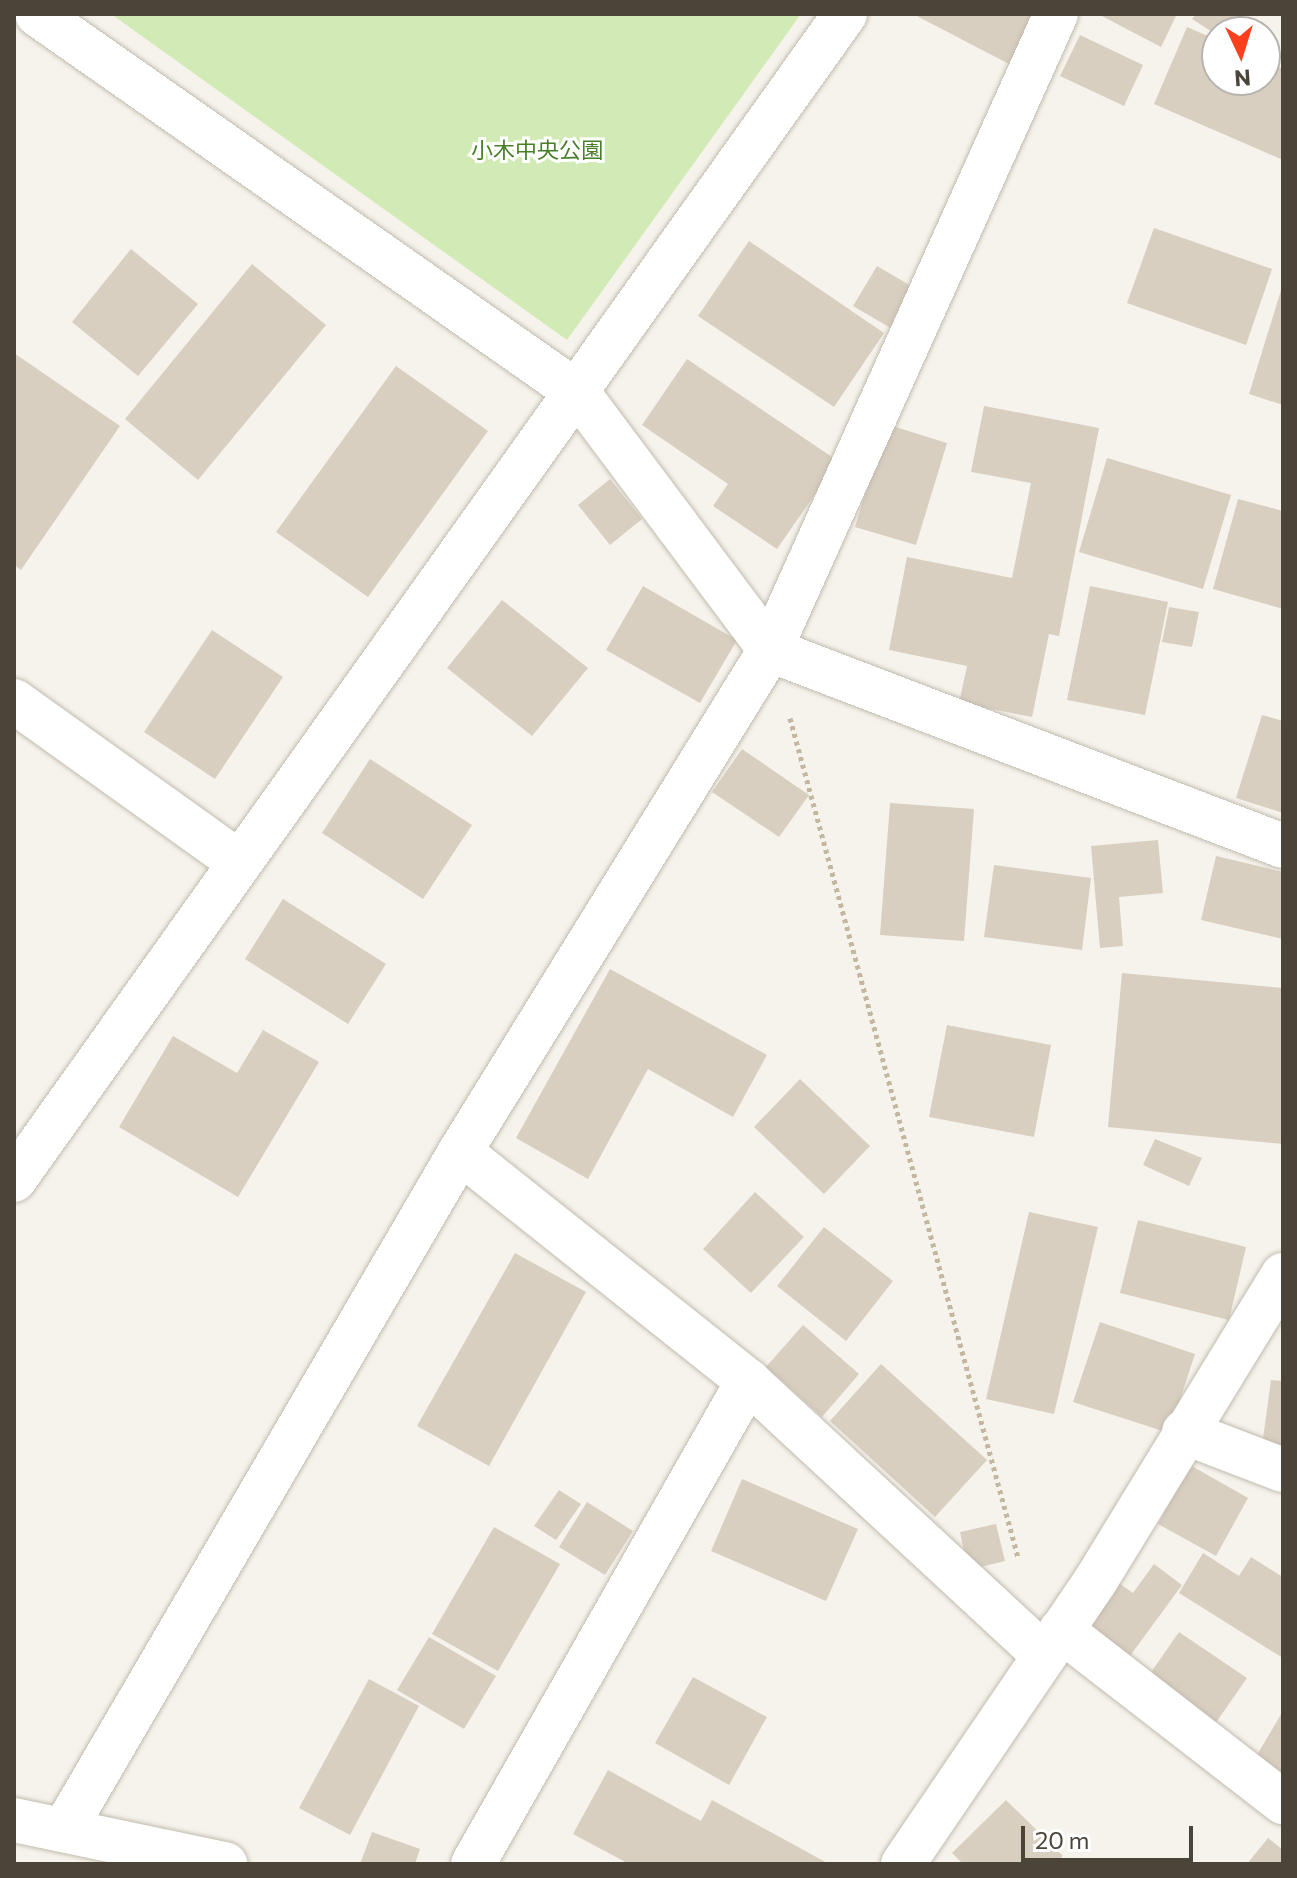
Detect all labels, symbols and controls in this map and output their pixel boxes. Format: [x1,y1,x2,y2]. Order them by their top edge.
north arrow [1201,16,1281,96]
text: N [1233,64,1252,92]
park label: 小木中央公園 [471,137,603,163]
scale bar [1025,1810,1197,1860]
text: 20 m [1035,1825,1089,1854]

